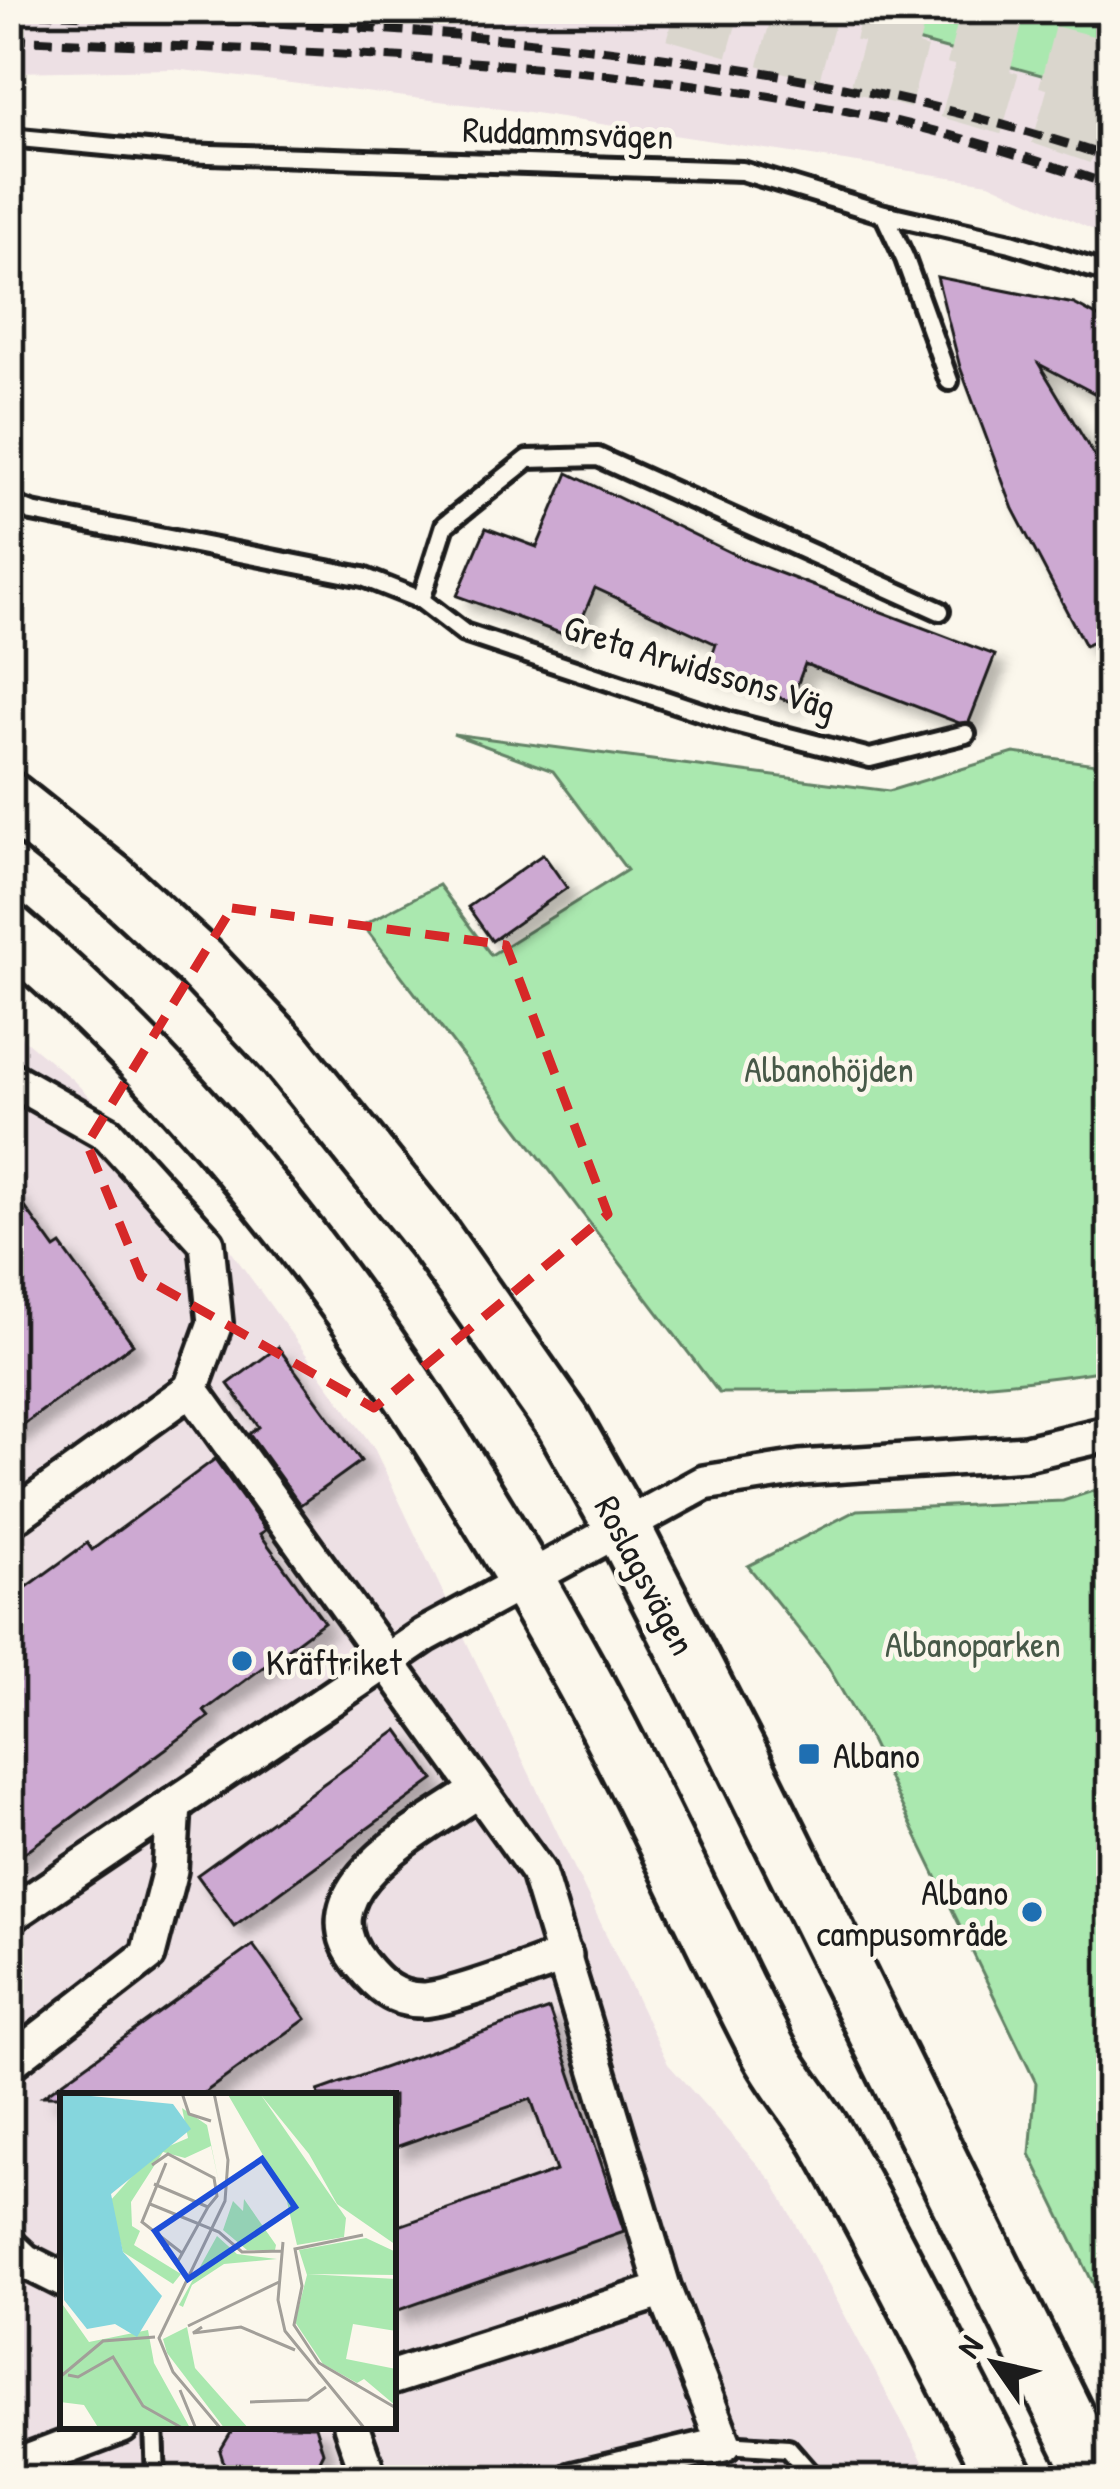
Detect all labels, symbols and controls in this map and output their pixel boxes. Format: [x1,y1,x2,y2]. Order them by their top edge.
street label: Ruddammsvägen [462,104,674,160]
street label: Greta Arwidssons Väg [558,601,842,731]
park label: Albanohöjden [744,1044,914,1093]
street label: Roslagsvägen [584,1487,708,1663]
park label: Albanoparken [885,1619,1061,1668]
place label: Kräftriket [266,1637,402,1686]
marker: Kräftriket [229,1648,255,1674]
place label: Albano [833,1730,920,1779]
marker: Albano [796,1741,822,1767]
place label: Albano campusområde [816,1867,1008,1957]
marker: Albano campusområde [1019,1899,1045,1925]
inset map [60,2093,396,2429]
north arrow [934,2303,1054,2423]
text: N [946,2327,992,2366]

